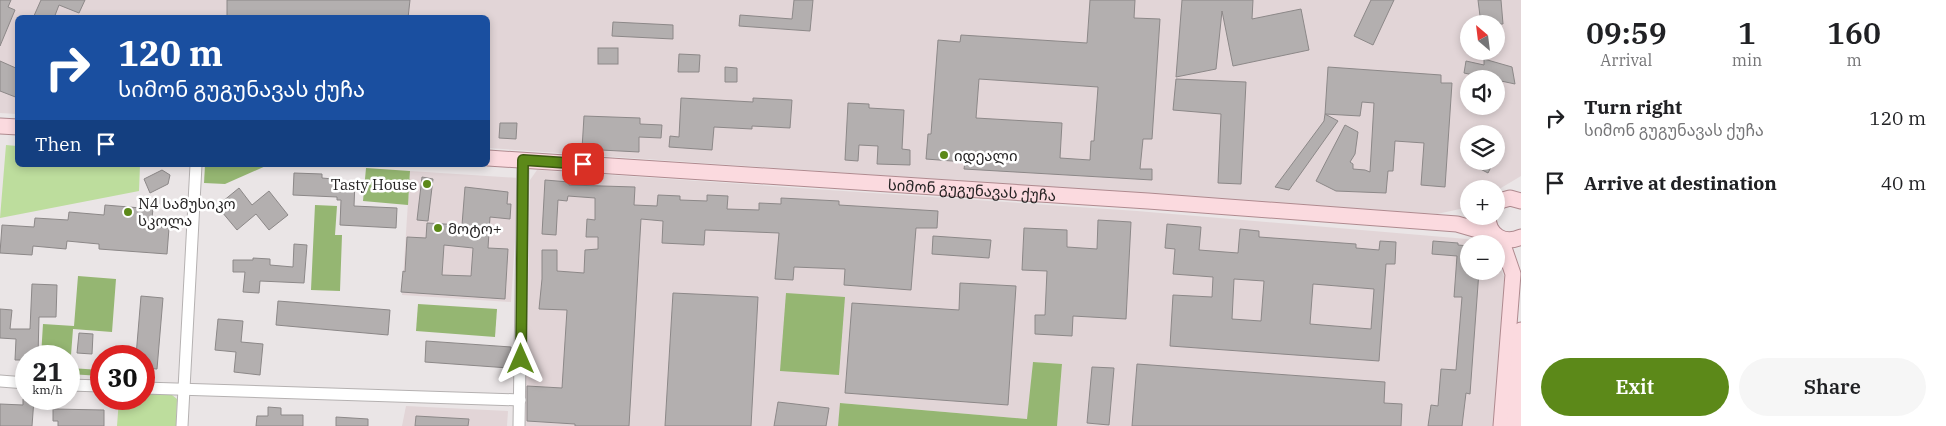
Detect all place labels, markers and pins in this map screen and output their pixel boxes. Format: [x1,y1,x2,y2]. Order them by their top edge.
pin [562,143,604,185]
place label: იდეალი [954,146,1018,165]
marker: იდეალი [938,149,950,161]
place label: Tasty House [331,175,417,194]
marker: Tasty House [421,178,433,190]
place label: N4 სამუსიკო სკოლა [138,194,236,230]
marker: N4 სამუსიკო სკოლა [122,206,134,218]
place label: მოტო+ [448,219,502,238]
marker: მოტო+ [432,222,444,234]

